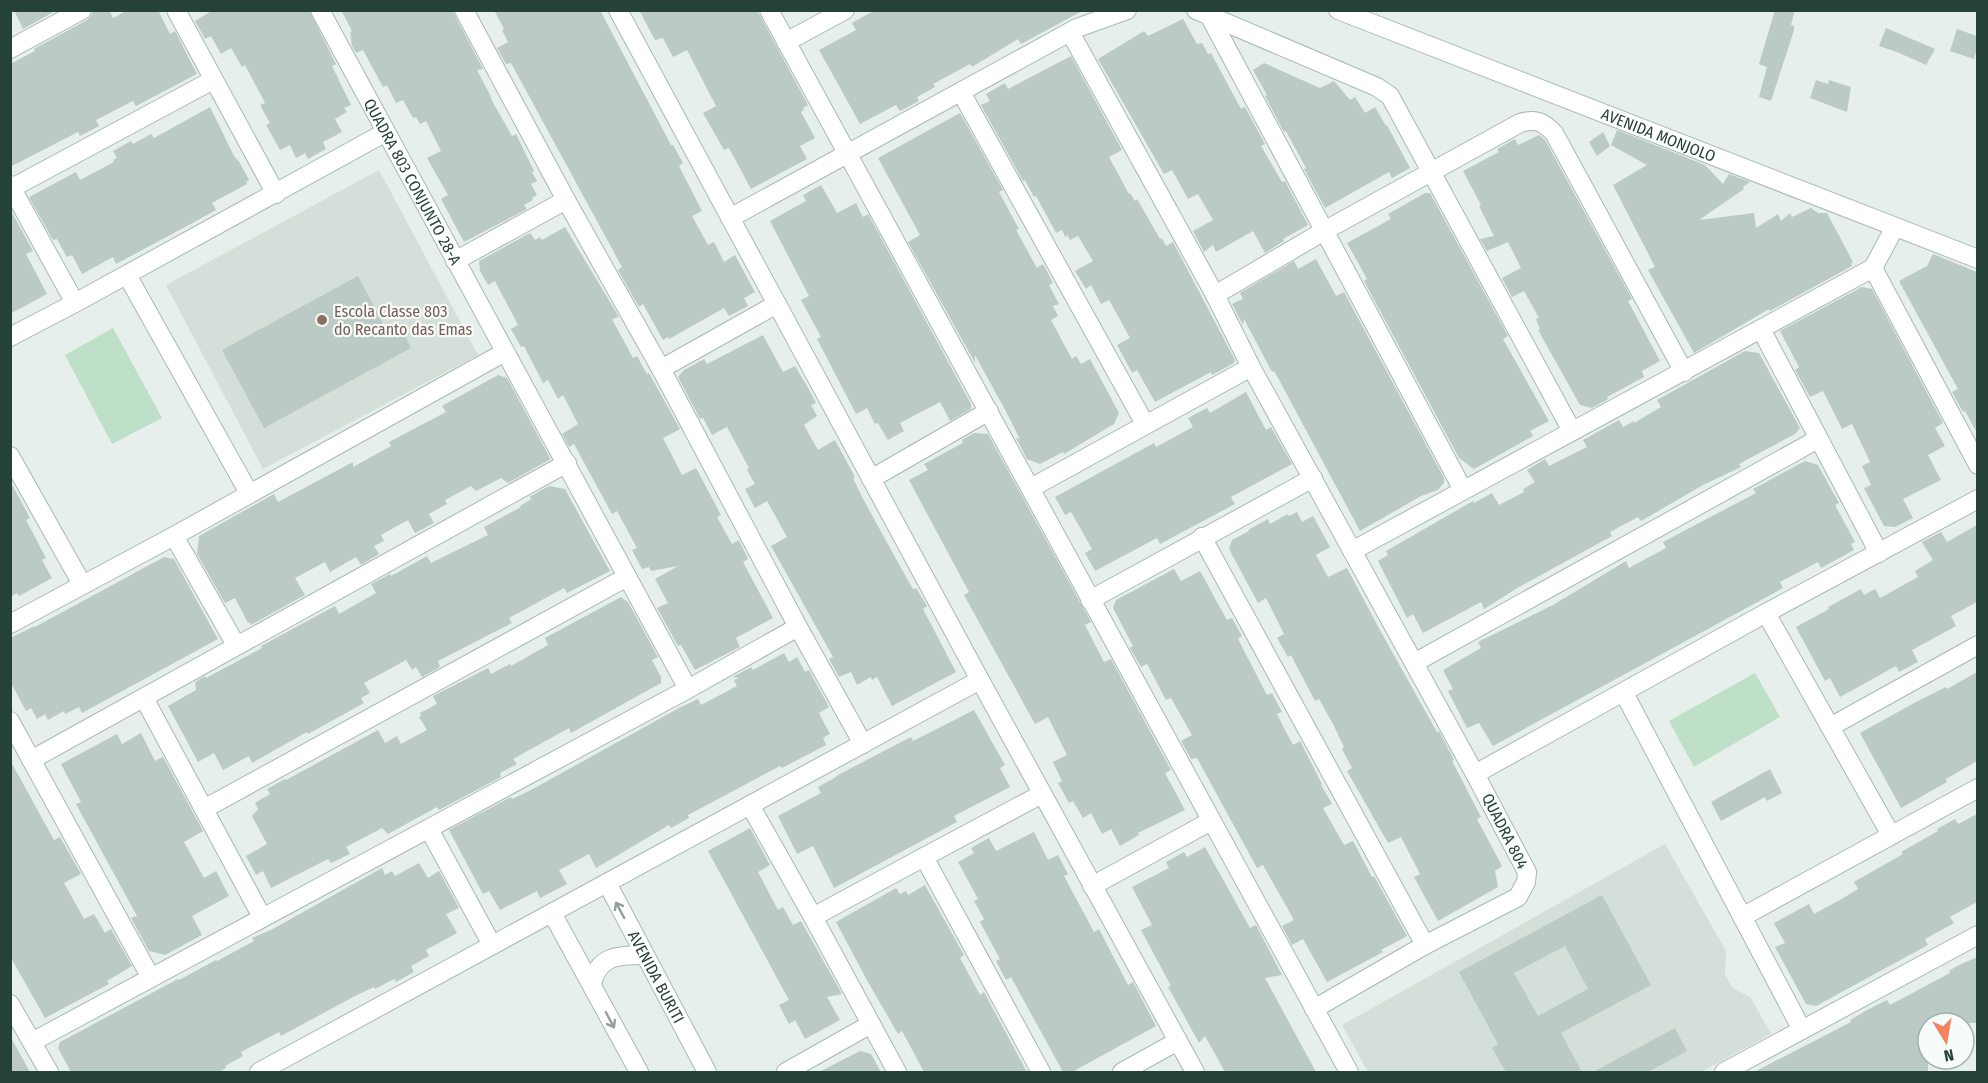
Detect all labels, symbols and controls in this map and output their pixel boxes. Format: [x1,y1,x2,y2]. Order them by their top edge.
street label: QUADRA 803 CONJUNTO 28-A [360,95,466,268]
street label: AVENIDA MONJOLO [1599,104,1718,166]
place label: Escola Classe 803 do Recanto das Emas [334,302,473,339]
marker: Escola Classe 803 do Recanto das Emas [315,313,329,327]
street label: QUADRA 804 [1478,790,1532,872]
one-way arrow [614,901,625,919]
street label: AVENIDA BURITI [624,927,689,1026]
one-way arrow [605,1010,616,1028]
north arrow [1916,1011,1976,1071]
text: N [1942,1045,1955,1065]

